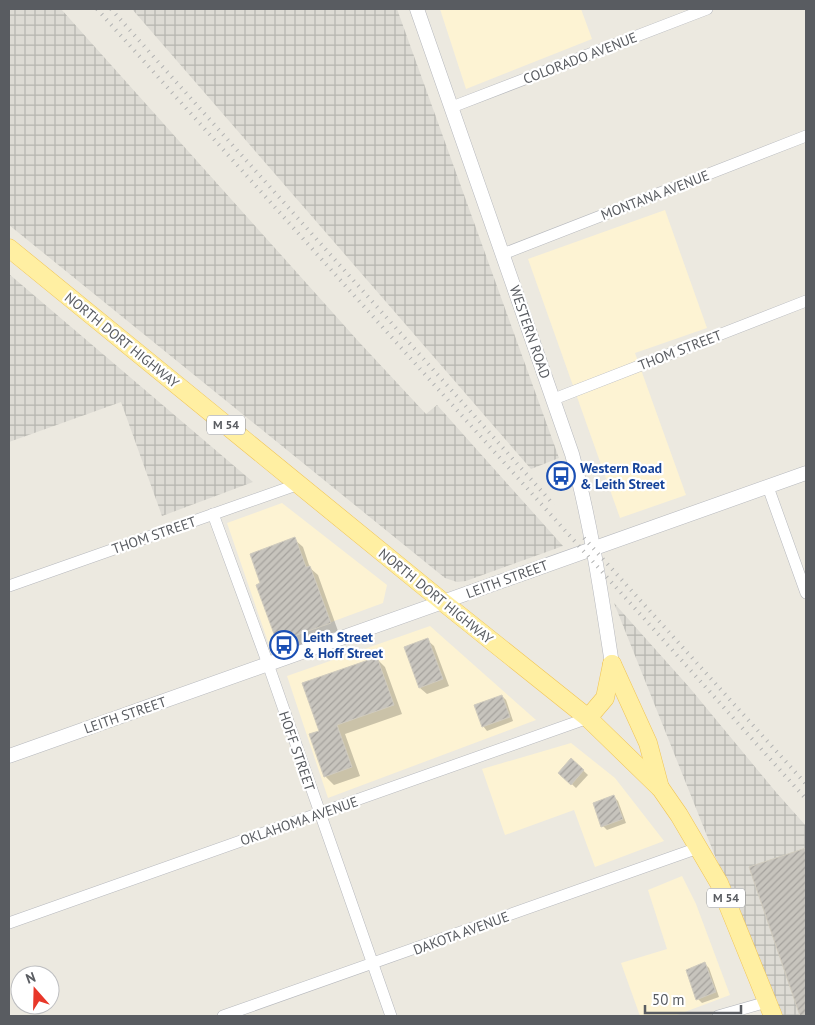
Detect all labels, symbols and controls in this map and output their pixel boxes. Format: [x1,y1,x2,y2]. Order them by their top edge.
street label: COLORADO AVENUE [521,28,639,88]
street label: MONTANA AVENUE [598,166,712,224]
street label: WESTERN ROAD [506,283,554,381]
street label: NORTH DORT HIGHWAY [61,288,183,392]
street label: THOM STREET [636,326,724,374]
road number: M 54 [207,416,245,434]
place label: Western Road & Leith Street [580,459,665,493]
bus stop icon: Western Road & Leith Street [546,461,576,491]
street label: THOM STREET [110,512,199,558]
street label: NORTH DORT HIGHWAY [375,544,497,648]
street label: LEITH STREET [463,556,551,602]
place label: Leith Street & Hoff Street [303,628,383,662]
bus stop icon: Leith Street & Hoff Street [269,630,299,660]
street label: LEITH STREET [81,692,169,738]
street label: HOFF STREET [275,709,319,794]
street label: OKLAHOMA AVENUE [238,792,360,850]
road number: M 54 [707,888,745,908]
street label: DAKOTA AVENUE [411,907,511,959]
north arrow [10,965,60,1015]
text: N [23,968,38,988]
scale bar [645,982,741,1014]
text: 50 m [652,990,685,1009]

